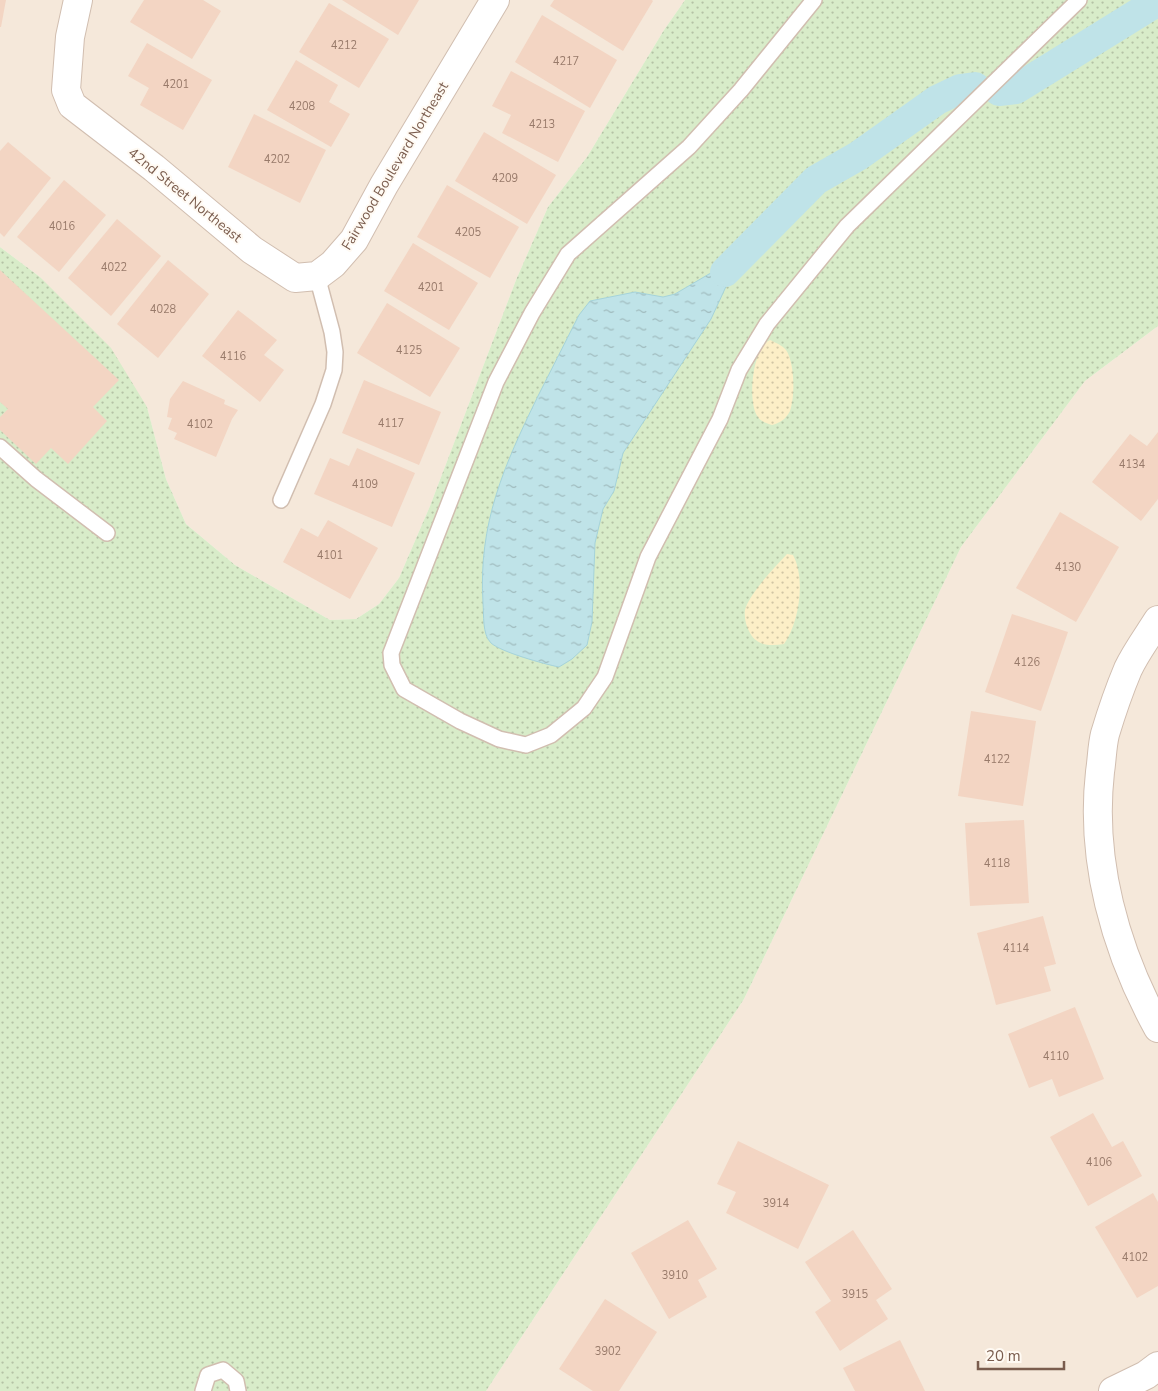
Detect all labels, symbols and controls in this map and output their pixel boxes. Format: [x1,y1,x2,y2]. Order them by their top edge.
house number: 4212 [331,38,357,53]
house number: 4217 [553,54,579,69]
house number: 4201 [163,77,189,92]
street label: Fairwood Boulevard Northeast [337,78,453,254]
house number: 4208 [289,99,316,114]
house number: 4213 [529,117,555,132]
street label: 42nd Street Northeast [124,143,246,247]
house number: 4202 [264,152,290,167]
house number: 4209 [492,171,518,186]
house number: 4016 [49,219,76,234]
house number: 4205 [455,225,482,240]
house number: 4022 [101,260,127,275]
house number: 4201 [418,280,444,295]
house number: 4028 [150,302,177,317]
house number: 4125 [396,343,423,358]
house number: 4116 [220,349,247,364]
house number: 4117 [378,416,404,431]
house number: 4102 [187,417,213,432]
house number: 4134 [1119,457,1146,472]
house number: 4109 [352,477,378,492]
house number: 4101 [317,548,343,563]
house number: 4130 [1055,560,1082,575]
house number: 4126 [1014,655,1041,670]
house number: 4122 [984,752,1010,767]
house number: 4118 [984,856,1011,871]
house number: 4114 [1003,941,1030,956]
house number: 4110 [1043,1049,1070,1064]
house number: 4106 [1086,1155,1113,1170]
house number: 3914 [763,1196,790,1211]
house number: 4102 [1122,1250,1148,1265]
house number: 3910 [662,1268,689,1283]
house number: 3915 [842,1287,869,1302]
scale bar [978,1338,1064,1370]
house number: 3902 [595,1344,621,1359]
text: 20 m [986,1346,1021,1366]

